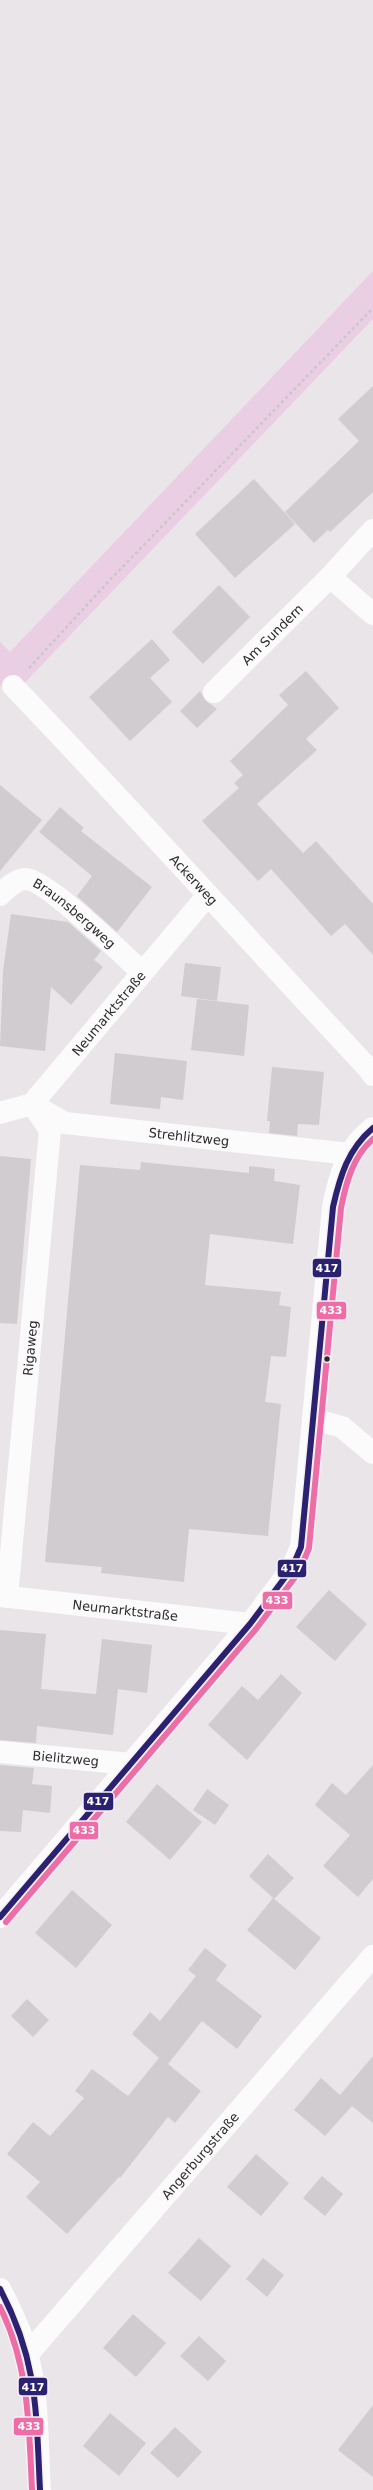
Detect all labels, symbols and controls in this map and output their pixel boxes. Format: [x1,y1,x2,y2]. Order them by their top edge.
street label: Am Sundern [239,601,306,668]
street label: Ackerweg [167,852,220,908]
street label: Braunsbergweg [30,875,119,952]
street label: Neumarktstraße [69,968,149,1059]
street label: Strehlitzweg [148,1125,230,1149]
line badge: 417 [312,1258,342,1278]
text: 417 [316,1262,338,1275]
line badge: 433 [316,1301,347,1320]
text: 433 [320,1304,342,1317]
street label: Rigaweg [20,1320,40,1377]
unlabelled marker [322,1354,332,1364]
line badge: 417 [277,1559,307,1578]
text: 417 [281,1562,303,1575]
line badge: 433 [262,1591,293,1610]
text: 433 [266,1594,288,1607]
street label: Neumarktstraße [72,1597,179,1624]
street label: Bielitzweg [32,1748,100,1769]
line badge: 417 [83,1792,114,1811]
text: 417 [87,1795,109,1808]
line badge: 433 [69,1821,99,1840]
text: 433 [73,1824,95,1837]
street label: Angerburgstraße [159,2109,242,2202]
line badge: 417 [18,2377,48,2396]
text: 417 [22,2381,44,2394]
line badge: 433 [13,2417,44,2436]
text: 433 [18,2420,40,2433]

